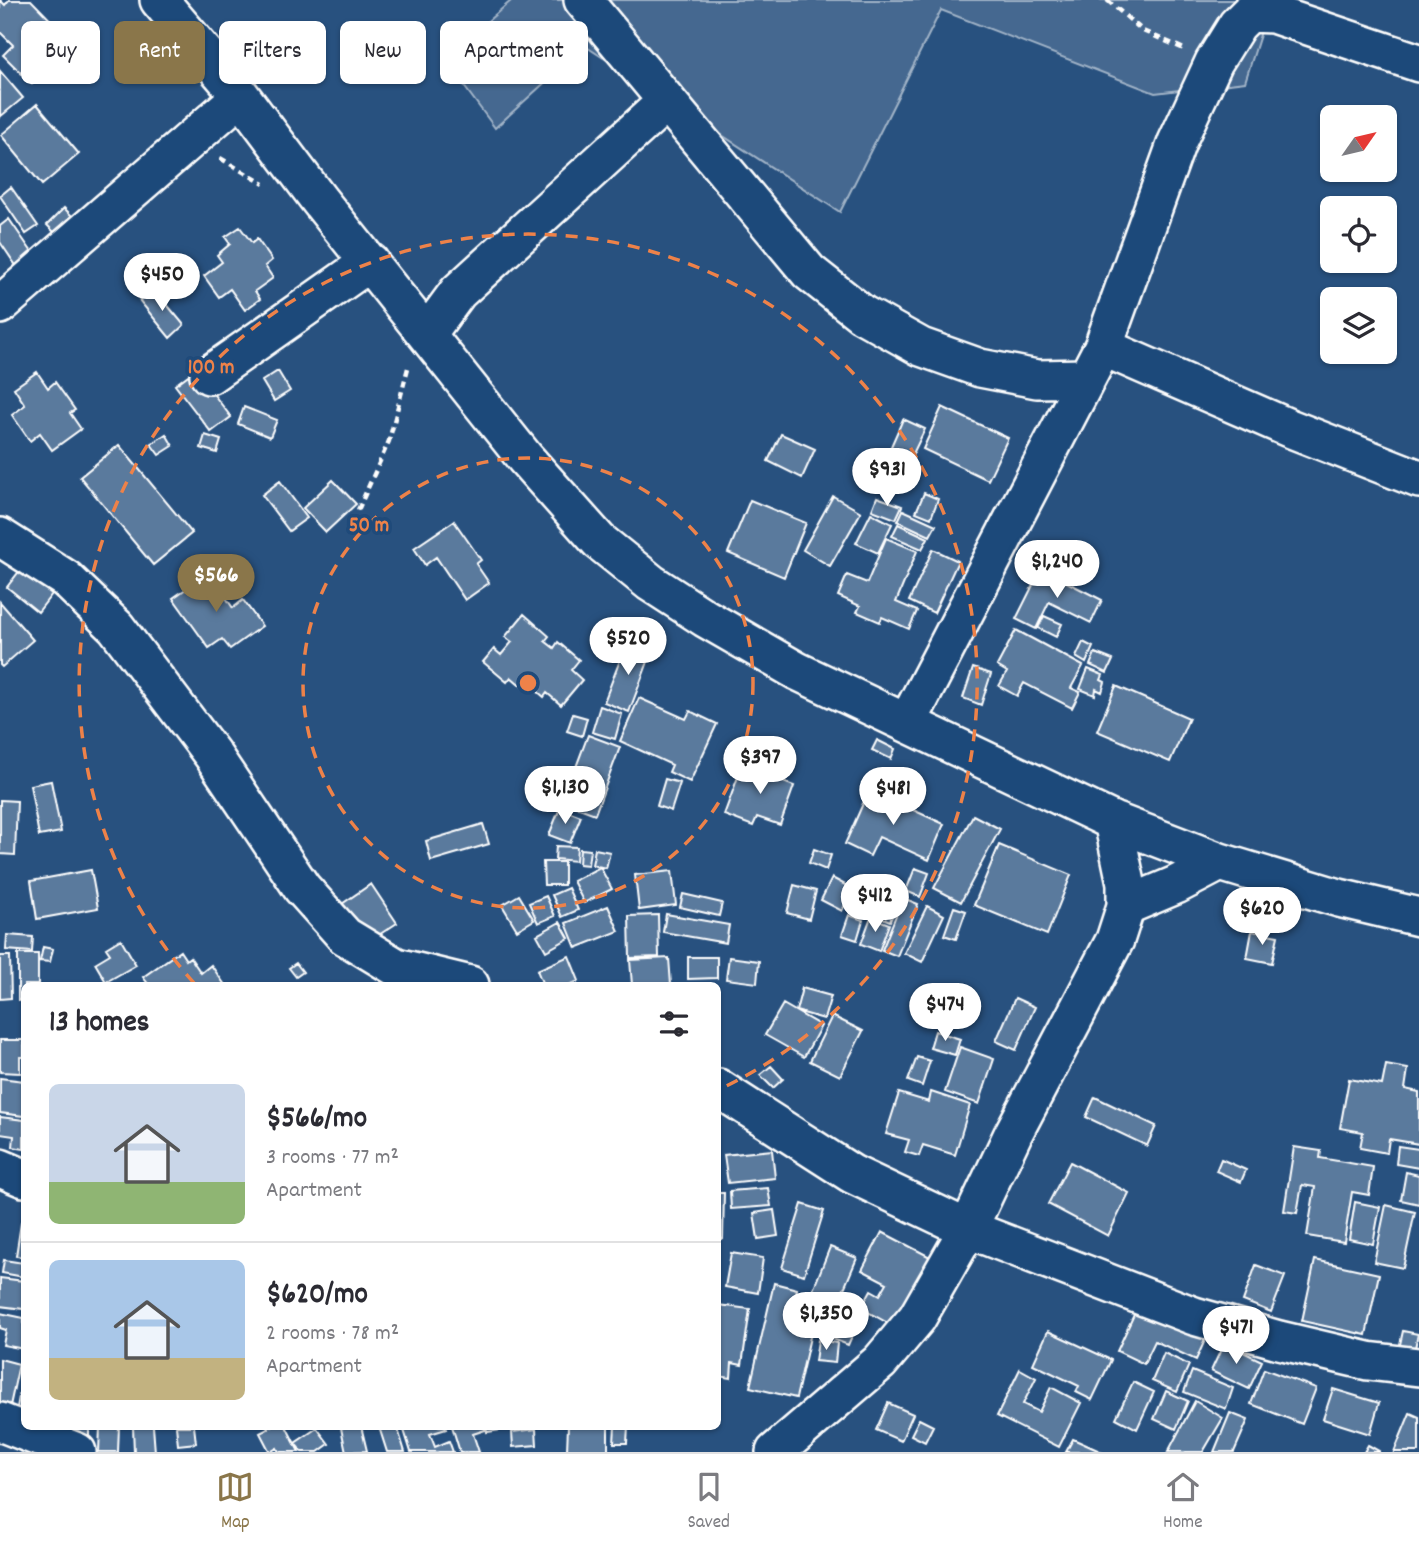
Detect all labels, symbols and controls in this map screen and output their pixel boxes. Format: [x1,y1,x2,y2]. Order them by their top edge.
chip: Buy [21,21,100,84]
chip: Rent [114,21,205,84]
chip: Filters [219,21,326,84]
chip: New [340,21,426,84]
chip: Apartment [440,21,588,84]
north arrow [1320,105,1396,182]
map controls [1320,105,1397,364]
button: locate [1320,196,1397,273]
pin: $450 [121,254,203,313]
text: $450 [140,259,184,292]
button: layers [1320,287,1397,364]
text: 100 m [188,354,234,384]
pin: $931 [846,448,928,508]
text: $931 [868,454,906,487]
text: 50 m [349,512,389,542]
pin: $1,240 [1000,540,1114,600]
text: $1,240 [1030,546,1084,579]
pin: $566 [175,554,257,614]
text: $566 [194,560,238,593]
pin: $520 [587,618,669,677]
text: $520 [606,623,650,656]
centre of rings [516,671,540,695]
pin: $397 [719,736,801,796]
text: $397 [739,742,781,775]
pin: $1,130 [508,766,622,826]
pin: $481 [852,768,934,827]
text: $1,130 [541,772,589,805]
text: $481 [875,773,911,806]
pin: $412 [834,874,916,934]
text: $412 [857,880,893,913]
pin: $620 [1221,888,1303,947]
text: $620 [1239,893,1285,926]
pin: $474 [904,984,986,1043]
text: $474 [925,989,965,1022]
text: 13 homes [49,1003,149,1046]
icon: filters [655,1005,693,1043]
text: $566/mo [266,1099,367,1142]
icon: home [105,1112,189,1196]
text: 3 rooms · 77 m² [266,1142,399,1175]
text: Apartment [266,1175,362,1208]
text: $620/mo [266,1275,368,1318]
icon: home [105,1288,189,1372]
pin: $1,350 [769,1292,883,1352]
text: $1,350 [799,1298,853,1331]
pin: $471 [1195,1306,1277,1366]
text: $471 [1218,1312,1254,1345]
text: 2 rooms · 78 m² [266,1318,399,1351]
text: Apartment [266,1351,362,1384]
tab: Map [216,1468,254,1537]
tab: Saved [687,1468,730,1537]
tab: Home [1163,1468,1203,1537]

